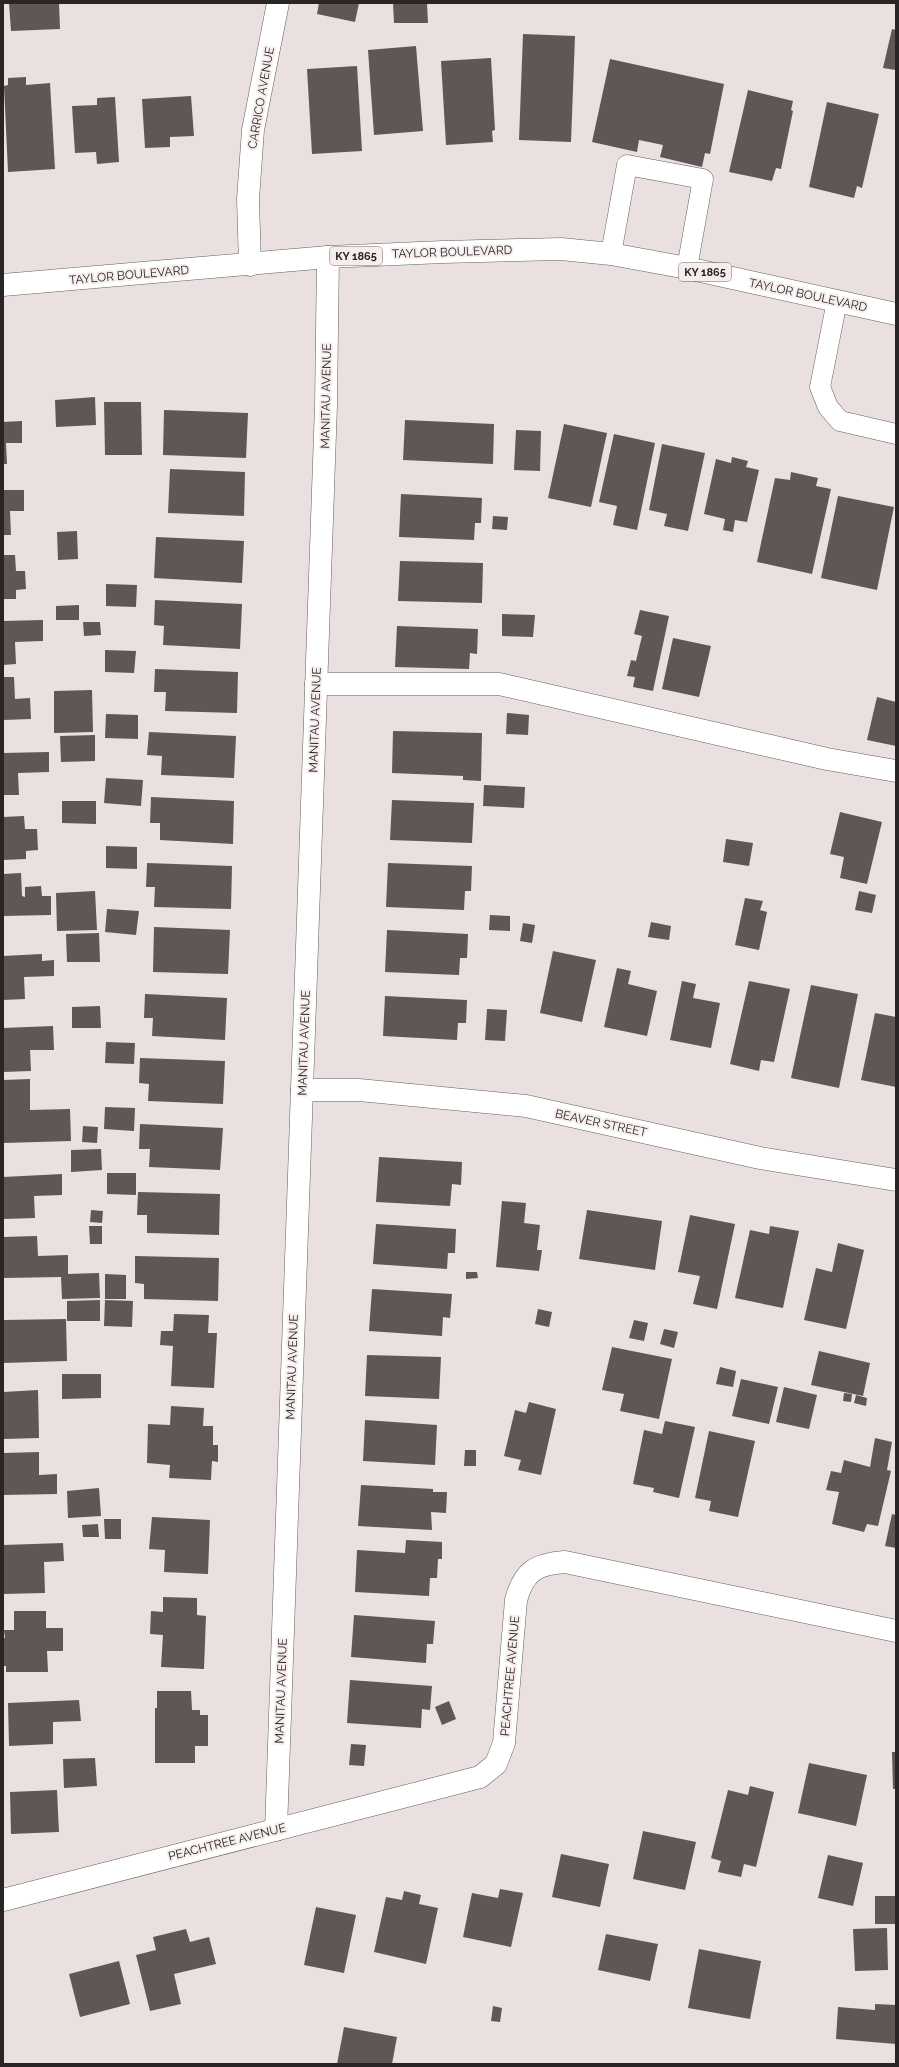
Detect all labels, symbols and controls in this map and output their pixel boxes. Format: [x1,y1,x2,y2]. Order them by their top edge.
street label: CARRICO AVENUE [245,46,277,150]
street label: TAYLOR BOULEVARD [392,243,513,261]
road number: KY 1865 [330,247,382,265]
street label: TAYLOR BOULEVARD [68,263,190,287]
road number: KY 1865 [679,263,731,281]
street label: TAYLOR BOULEVARD [748,276,869,314]
street label: MANITAU AVENUE [318,343,334,449]
street label: MANITAU AVENUE [306,667,324,773]
street label: MANITAU AVENUE [295,990,313,1096]
street label: BEAVER STREET [554,1106,649,1140]
street label: MANITAU AVENUE [283,1314,301,1420]
street label: PEACHTREE AVENUE [498,1615,522,1737]
street label: MANITAU AVENUE [272,1638,290,1744]
street label: PEACHTREE AVENUE [167,1821,287,1863]

